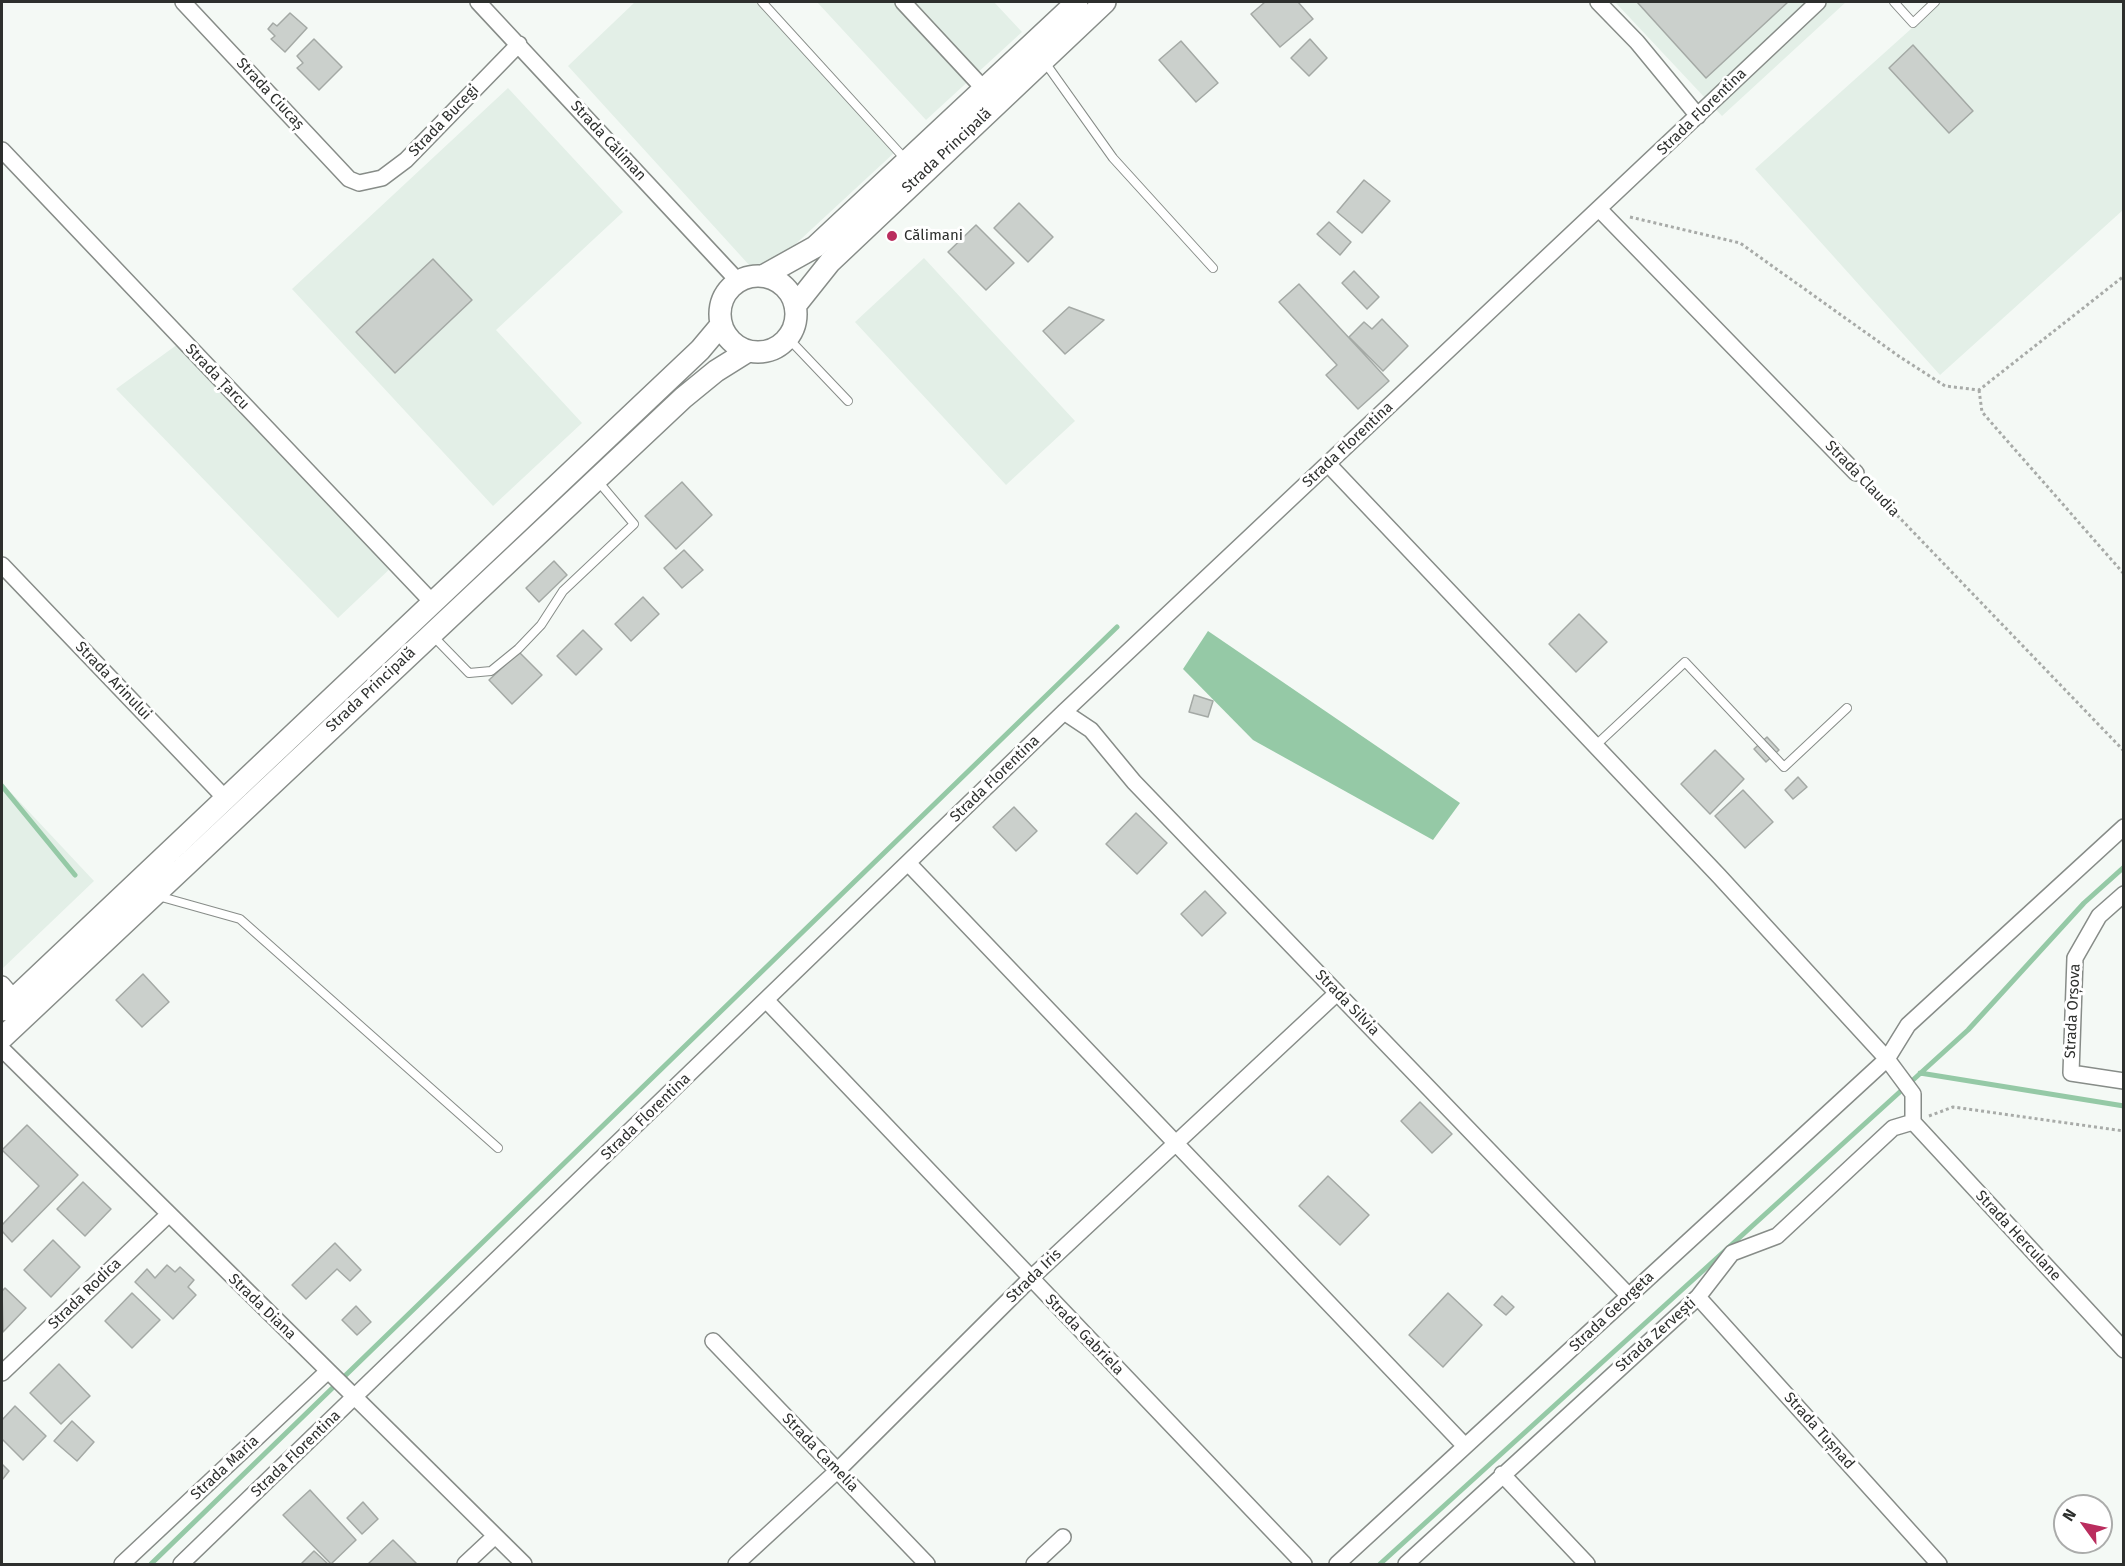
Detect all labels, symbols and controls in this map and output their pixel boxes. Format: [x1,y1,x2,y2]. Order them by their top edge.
street label: Strada Ciucaș [232,54,308,134]
street label: Strada Florentina [1654,65,1750,159]
street label: Strada Bucegi [405,81,483,161]
street label: Strada Căliman [566,97,650,185]
street label: Strada Principală [898,105,996,197]
place label: Călimani [904,227,963,245]
marker: Călimani [885,229,899,243]
street label: Strada Țarcu [181,340,253,414]
street label: Strada Florentina [1299,398,1397,492]
street label: Strada Claudia [1821,437,1903,521]
street label: Strada Arinului [71,638,155,724]
street label: Strada Principală [322,644,420,736]
street label: Strada Florentina [947,732,1043,826]
street label: Strada Orșova [2062,963,2084,1059]
street label: Strada Silvia [1311,966,1383,1040]
street label: Strada Florentina [598,1070,694,1164]
street label: Strada Herculane [1972,1187,2064,1285]
street label: Strada Iris [1003,1245,1065,1307]
street label: Strada Rodica [45,1255,125,1333]
street label: Strada Georgeta [1566,1268,1658,1356]
street label: Strada Diana [224,1270,300,1344]
street label: Strada Gabriela [1041,1291,1127,1379]
street label: Strada Zervești [1612,1294,1700,1376]
street label: Strada Tușnad [1780,1389,1858,1473]
street label: Strada Florentina [248,1407,344,1501]
street label: Strada Camelia [778,1410,862,1496]
street label: Strada Maria [187,1432,263,1504]
north arrow [2053,1494,2113,1554]
text: N [2058,1505,2080,1525]

